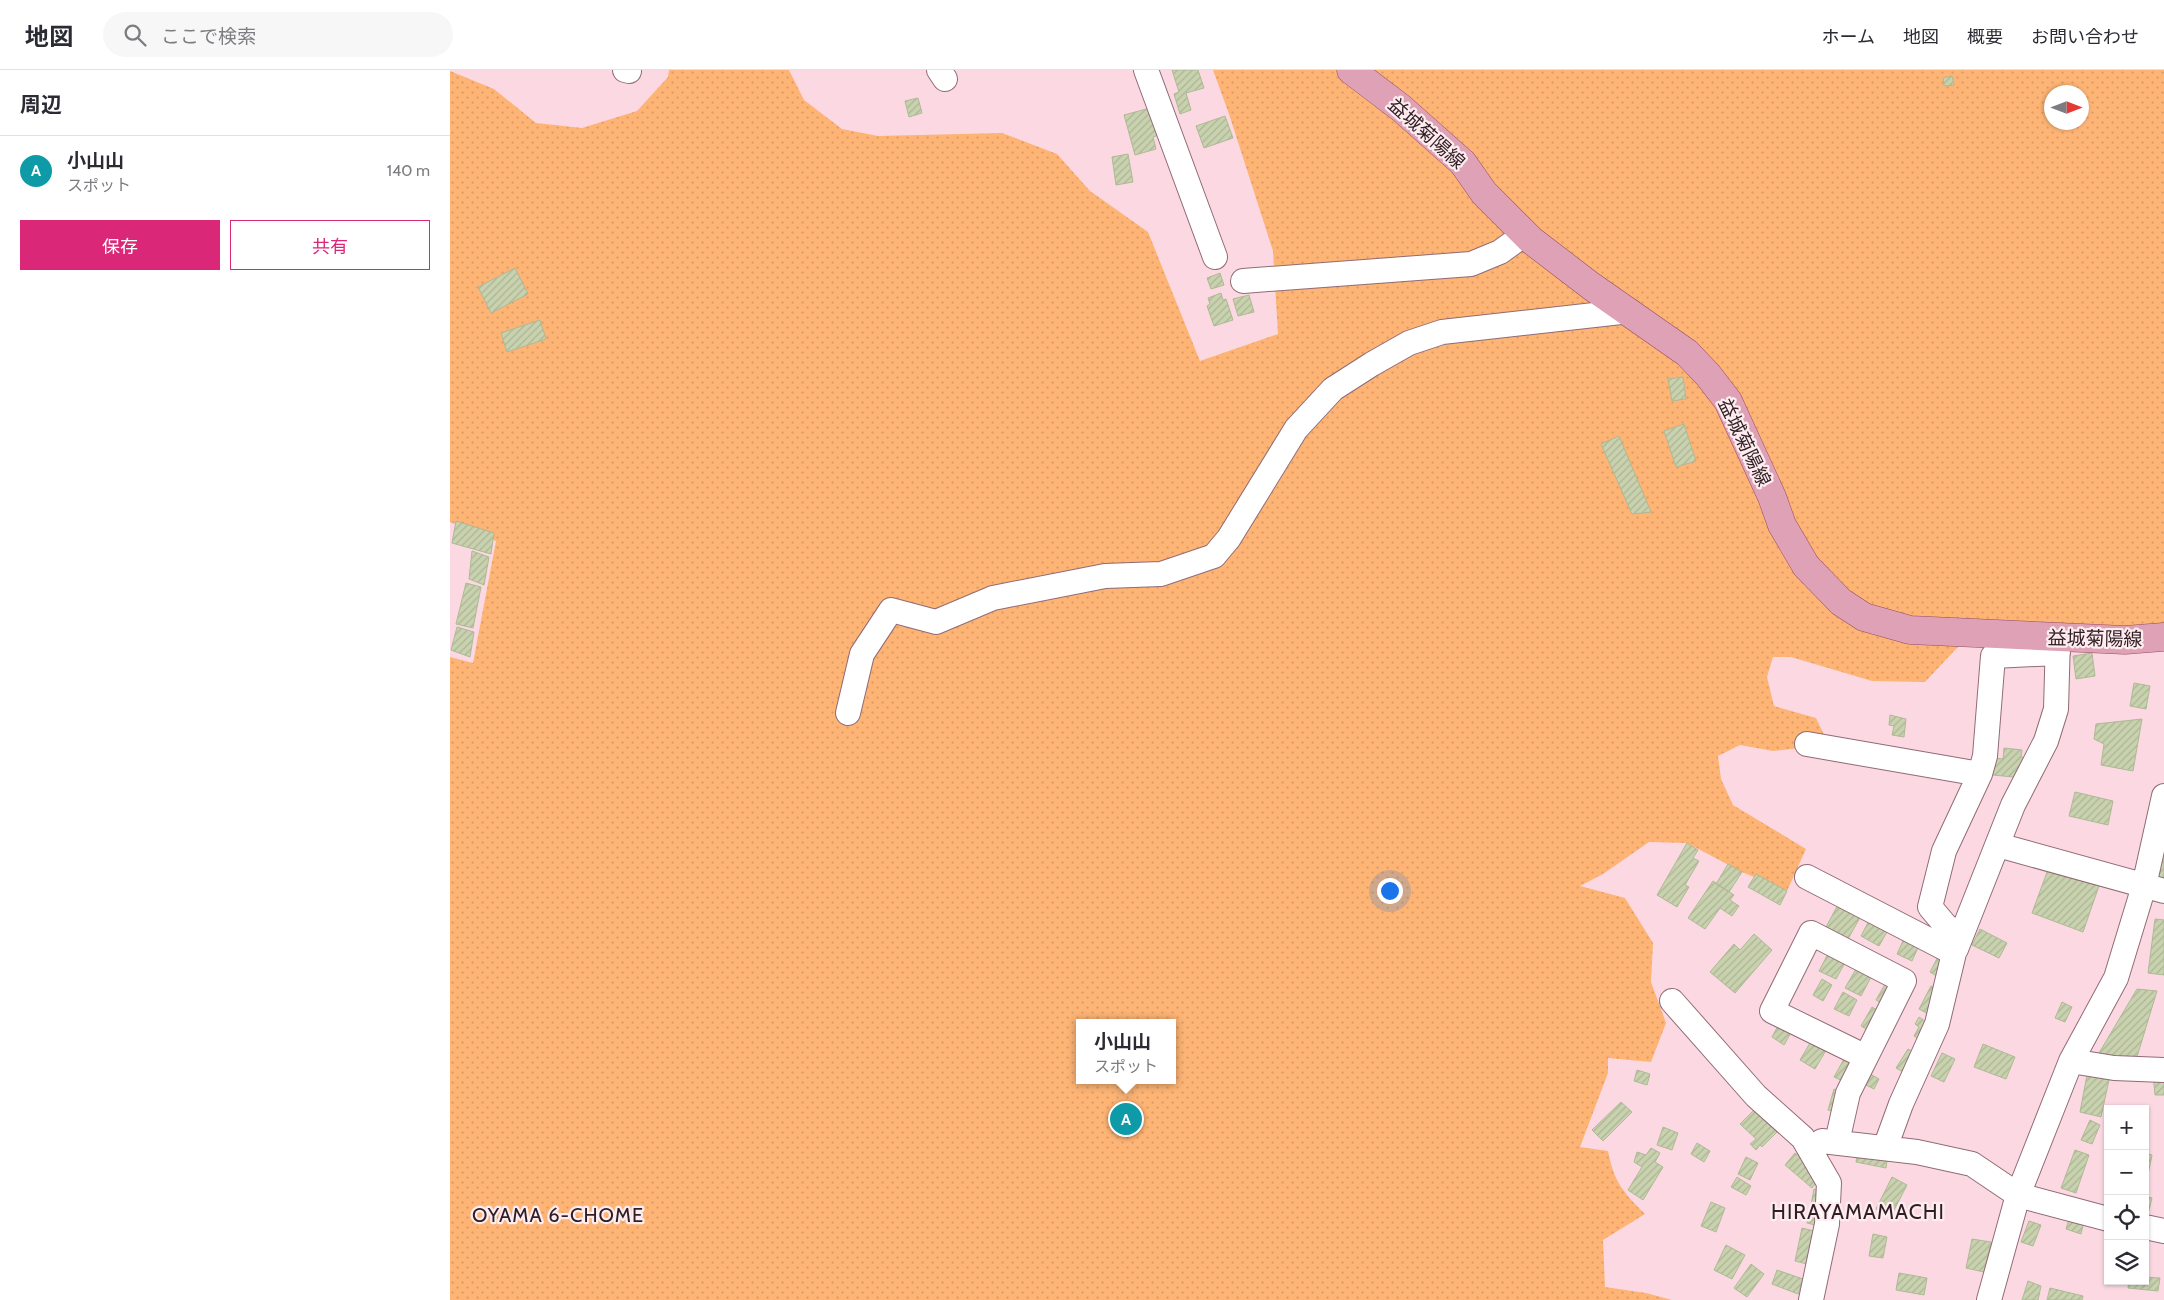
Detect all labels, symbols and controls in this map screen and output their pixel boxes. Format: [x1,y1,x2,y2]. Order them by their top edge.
search box [103,12,453,57]
icon: search [121,21,149,49]
text: 地図 [25,22,73,51]
text: ここで検索 [161,25,256,48]
text: ホーム [1822,26,1875,48]
text: 地図 [1903,26,1939,48]
text: 概要 [1967,26,2003,48]
text: お問い合わせ [2031,26,2139,48]
north arrow [2044,85,2089,130]
text: 周辺 [20,92,62,117]
street label: 益城菊陽線 [1384,93,1470,174]
text: 小山山 [67,149,124,172]
text: A [31,161,41,180]
text: 140 m [387,161,430,180]
text: スポット [67,176,131,195]
button: 保存 [20,220,220,270]
button: 共有 [230,220,430,270]
street label: 益城菊陽線 [1713,394,1776,490]
street label: 益城菊陽線 [2047,626,2143,651]
your location [1377,878,1403,904]
popup [1076,1019,1176,1084]
text: 小山山 [1094,1030,1151,1053]
text: スポット [1094,1057,1158,1076]
pin: A [1110,1100,1142,1138]
map controls [2104,1105,2149,1285]
button: + [2104,1105,2149,1150]
button: − [2104,1150,2149,1195]
button: locate [2104,1195,2149,1240]
district label: HIRAYAMAMACHI [1771,1199,1945,1224]
district label: OYAMA 6-CHOME [472,1203,644,1227]
button: layers [2104,1240,2149,1285]

